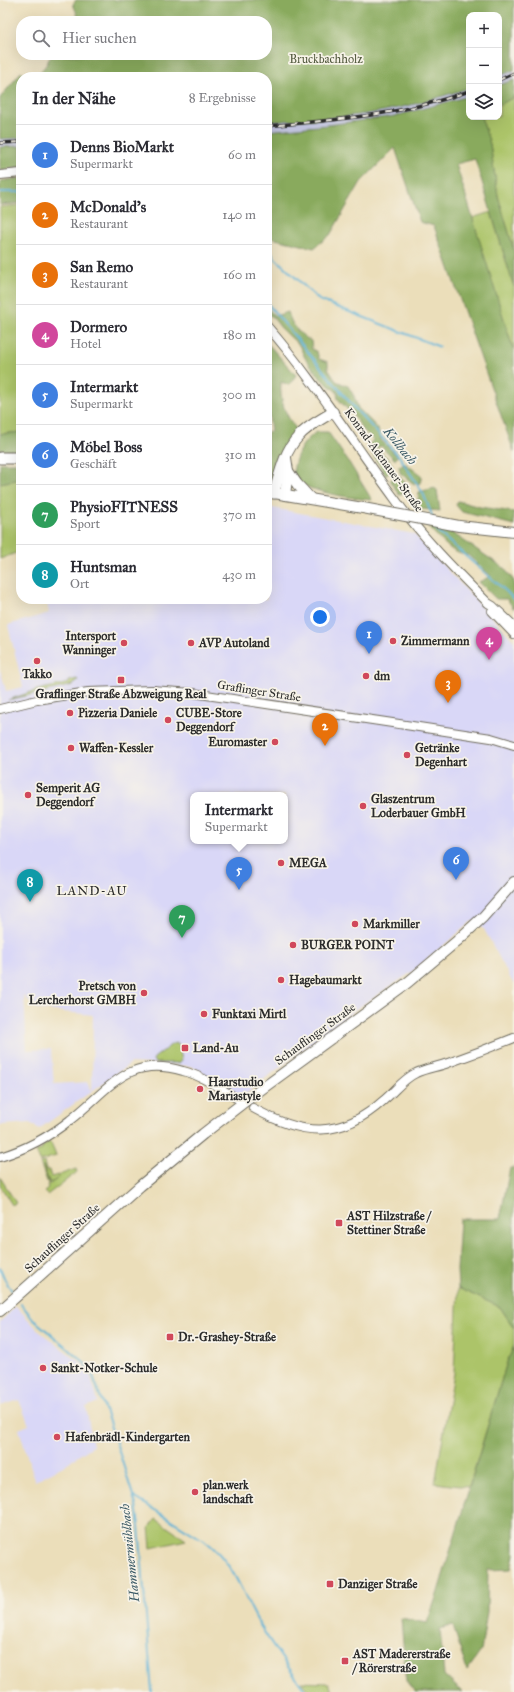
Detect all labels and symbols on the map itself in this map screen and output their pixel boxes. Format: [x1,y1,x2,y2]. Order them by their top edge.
park label: Bruckbachholz [289,52,363,66]
street label: Konrad-Adenauer-Straße [342,405,426,515]
water label: Kollbach [379,423,420,469]
your location [310,607,330,627]
pin: 1 [356,621,382,654]
pin: 4 [476,627,502,660]
place label: Intersport Wanninger [62,629,117,658]
place label: Zimmermann [401,634,470,648]
place label: AVP Autoland [198,636,270,650]
marker: Zimmermann [388,636,398,646]
marker: Intersport Wanninger [119,638,129,648]
marker: AVP Autoland [186,638,196,648]
marker: Takko [32,656,42,666]
place label: Takko [21,667,52,681]
place label: dm [374,669,391,683]
pin: 3 [435,670,461,703]
marker: dm [361,671,371,681]
marker: Graflinger Straße Abzweigung Real [116,675,126,685]
street label: Graflinger Straße [216,677,302,706]
place label: Graflinger Straße Abzweigung Real [35,687,207,702]
place label: Pizzeria Daniele [78,706,157,720]
place label: CUBE-Store Deggendorf [176,706,242,735]
marker: Pizzeria Daniele [65,708,75,718]
pin: 2 [312,713,338,746]
marker: CUBE-Store Deggendorf [163,715,173,725]
place label: Euromaster [208,735,267,749]
marker: Euromaster [270,737,280,747]
place label: Waffen-Kessler [79,741,154,755]
place label: Getränke Degenhart [415,741,468,770]
marker: Waffen-Kessler [66,743,76,753]
marker: Getränke Degenhart [402,750,412,760]
place label: Semperit AG Deggendorf [36,781,100,810]
marker: Semperit AG Deggendorf [23,790,33,800]
place label: Glaszentrum Loderbauer GmbH [371,792,466,820]
marker: Glaszentrum Loderbauer GmbH [358,801,368,811]
pin: 6 [443,847,469,880]
place label: MEGA [289,856,328,870]
pin: 5 [226,857,252,890]
marker: MEGA [276,858,286,868]
pin: 8 [17,869,43,902]
district label: LAND-AU [57,883,127,899]
pin: 7 [169,905,195,938]
place label: Markmiller [363,917,420,931]
marker: Markmiller [350,919,360,929]
place label: BURGER POINT [301,938,395,952]
marker: BURGER POINT [288,940,298,950]
place label: Hagebaumarkt [289,973,362,988]
marker: Hagebaumarkt [276,975,286,985]
place label: Pretsch von Lercherhorst GMBH [29,979,137,1007]
marker: Pretsch von Lercherhorst GMBH [139,988,149,998]
street label: Schauflinger Straße [272,1000,359,1069]
place label: Funktaxi Mirtl [212,1007,287,1021]
marker: Funktaxi Mirtl [199,1009,209,1019]
place label: Land-Au [193,1041,239,1055]
marker: Land-Au [180,1043,190,1053]
place label: Haarstudio Mariastyle [208,1075,263,1104]
marker: Haarstudio Mariastyle [195,1084,205,1094]
street label: Schauflinger Straße [22,1201,103,1276]
place label: AST Hilzstraße / Stettiner Straße [346,1209,432,1237]
marker: AST Hilzstraße / Stettiner Straße [334,1218,344,1228]
place label: Dr.-Grashey-Straße [178,1330,276,1345]
marker: Dr.-Grashey-Straße [165,1332,175,1342]
place label: Sankt-Notker-Schule [51,1361,158,1375]
marker: Sankt-Notker-Schule [38,1363,48,1373]
place label: Hafenbrädl-Kindergarten [65,1430,191,1445]
marker: Hafenbrädl-Kindergarten [52,1432,62,1442]
place label: plan.werk landschaft [202,1478,254,1506]
marker: plan.werk landschaft [190,1487,200,1497]
water label: Hammermühlbach [117,1502,143,1604]
place label: Danziger Straße [338,1577,418,1592]
marker: Danziger Straße [325,1579,335,1589]
place label: AST Madererstraße / Rörerstraße [351,1647,451,1675]
marker: AST Madererstraße / Rörerstraße [340,1656,350,1666]

